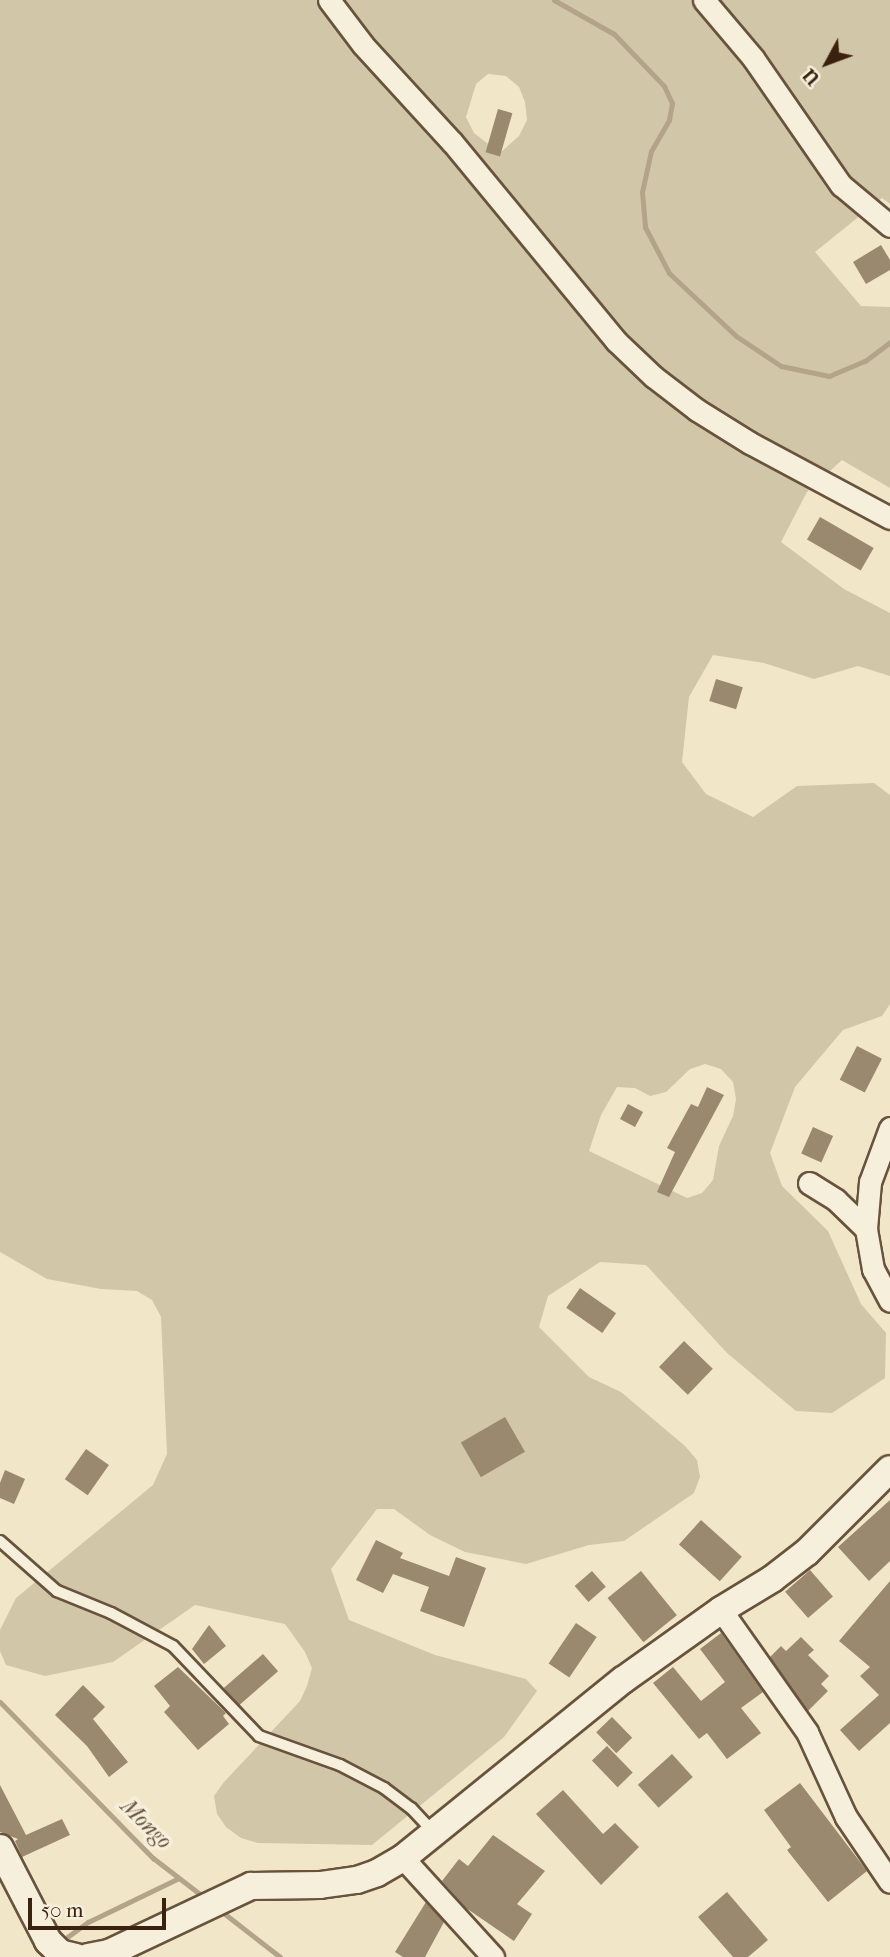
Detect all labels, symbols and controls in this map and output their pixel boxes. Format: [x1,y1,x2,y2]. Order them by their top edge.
north arrow [792,28,862,98]
text: U [798,64,824,90]
water label: Mongo [114,1793,178,1855]
scale bar [32,1884,170,1928]
text: 50 m [41,1898,84,1922]

